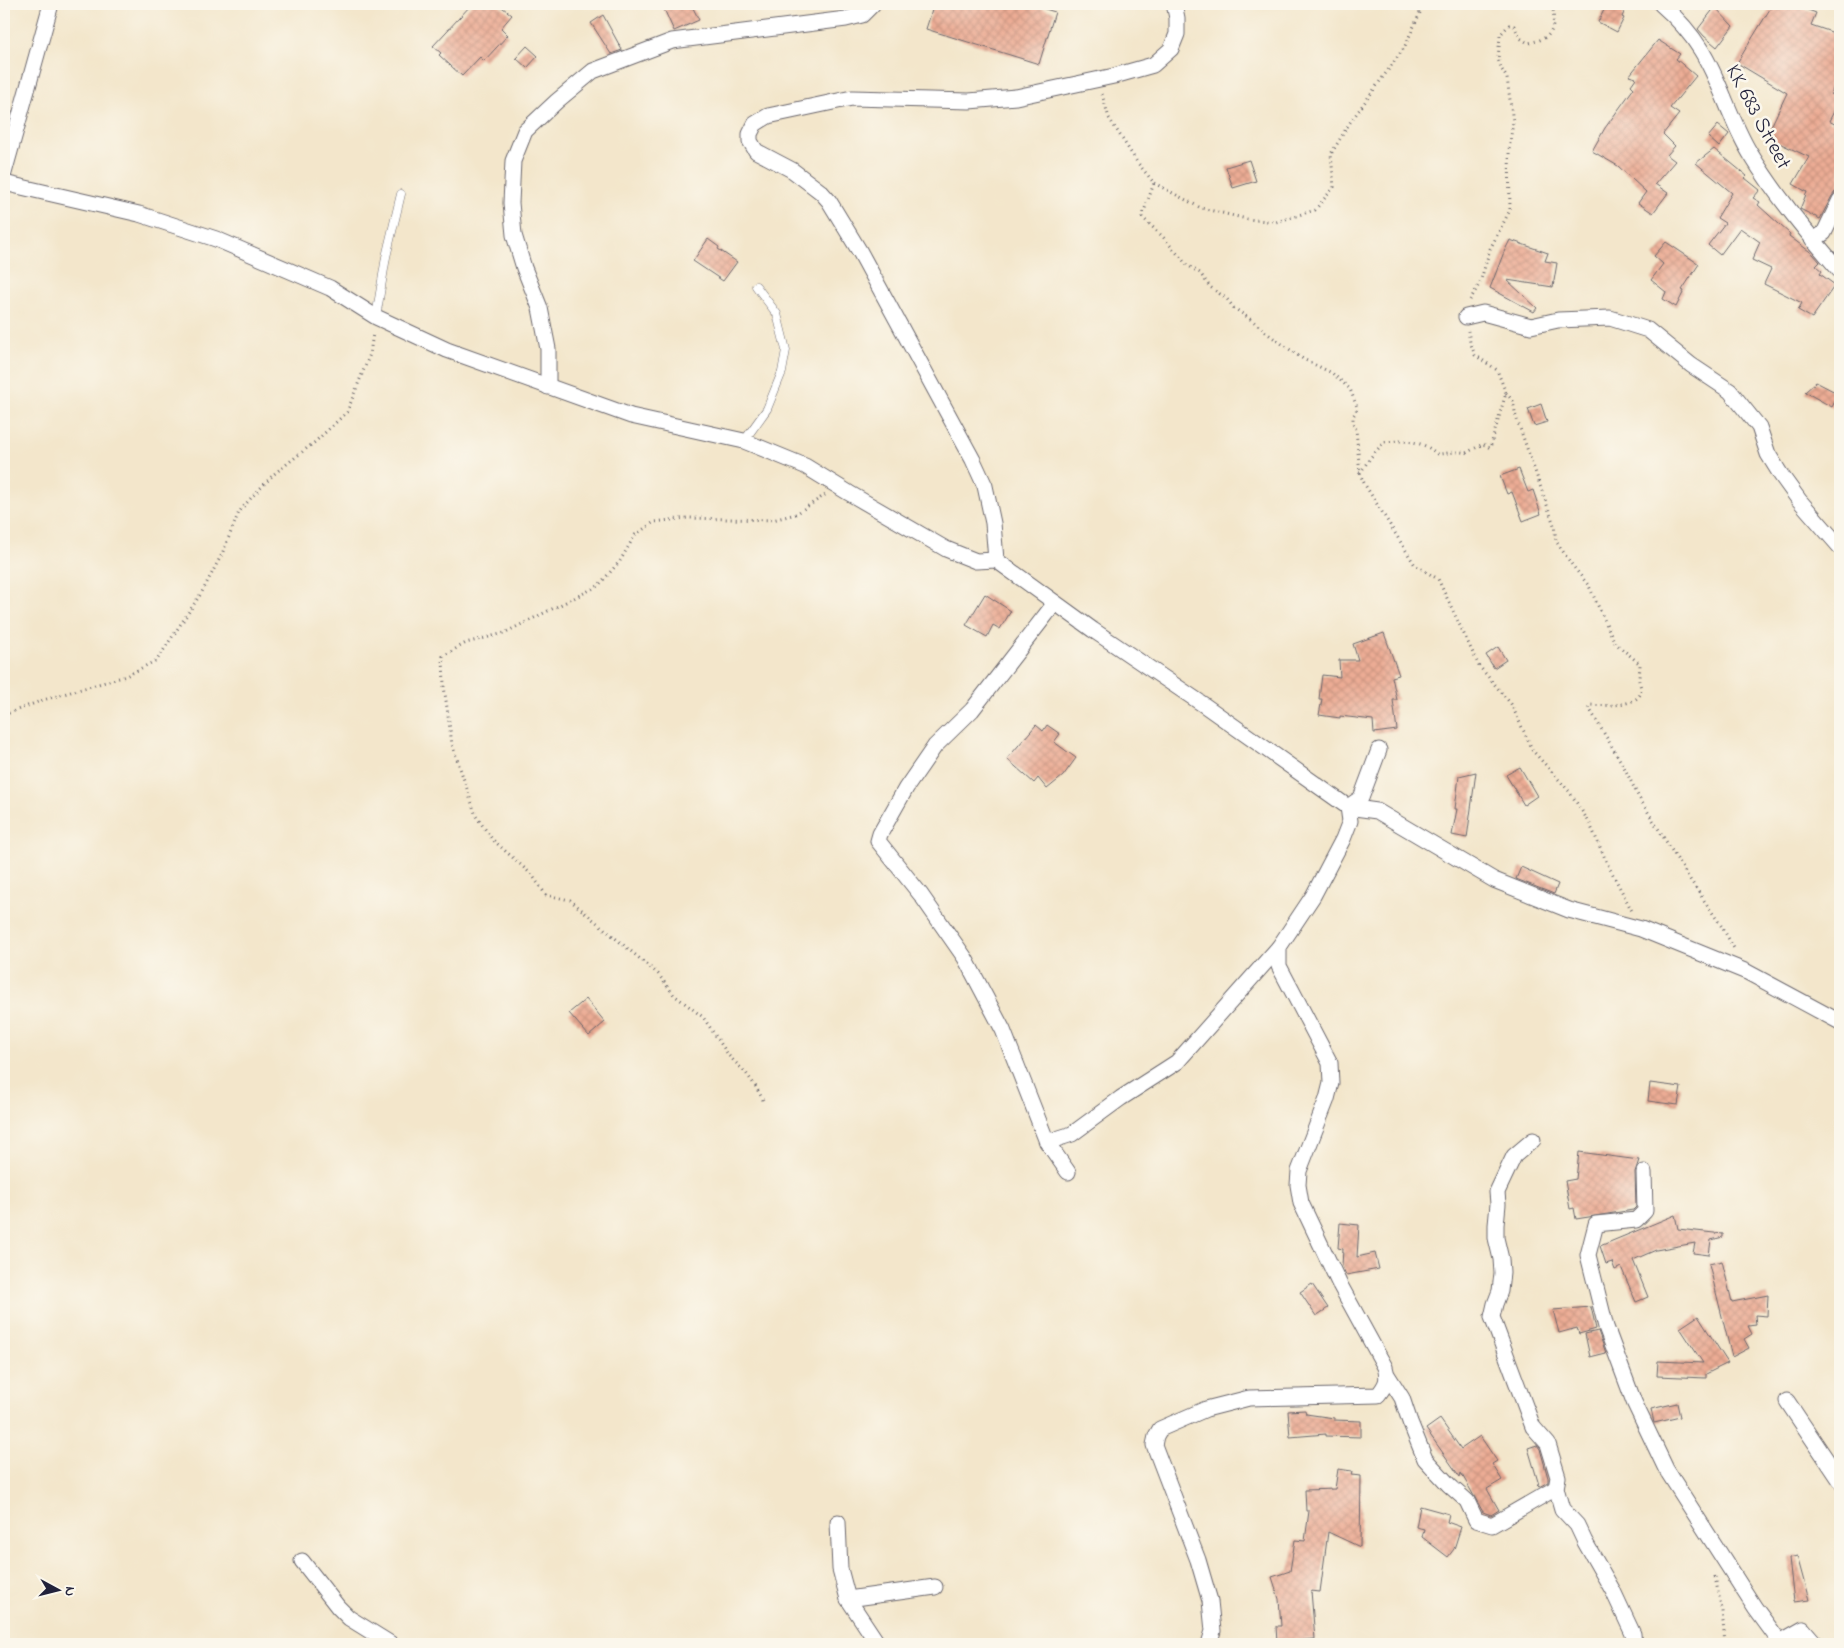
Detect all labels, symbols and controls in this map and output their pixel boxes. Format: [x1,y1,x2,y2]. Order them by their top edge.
street label: KK 683 Street [1716,59,1799,176]
north arrow [32,1566,82,1616]
text: N [58,1585,80,1597]

